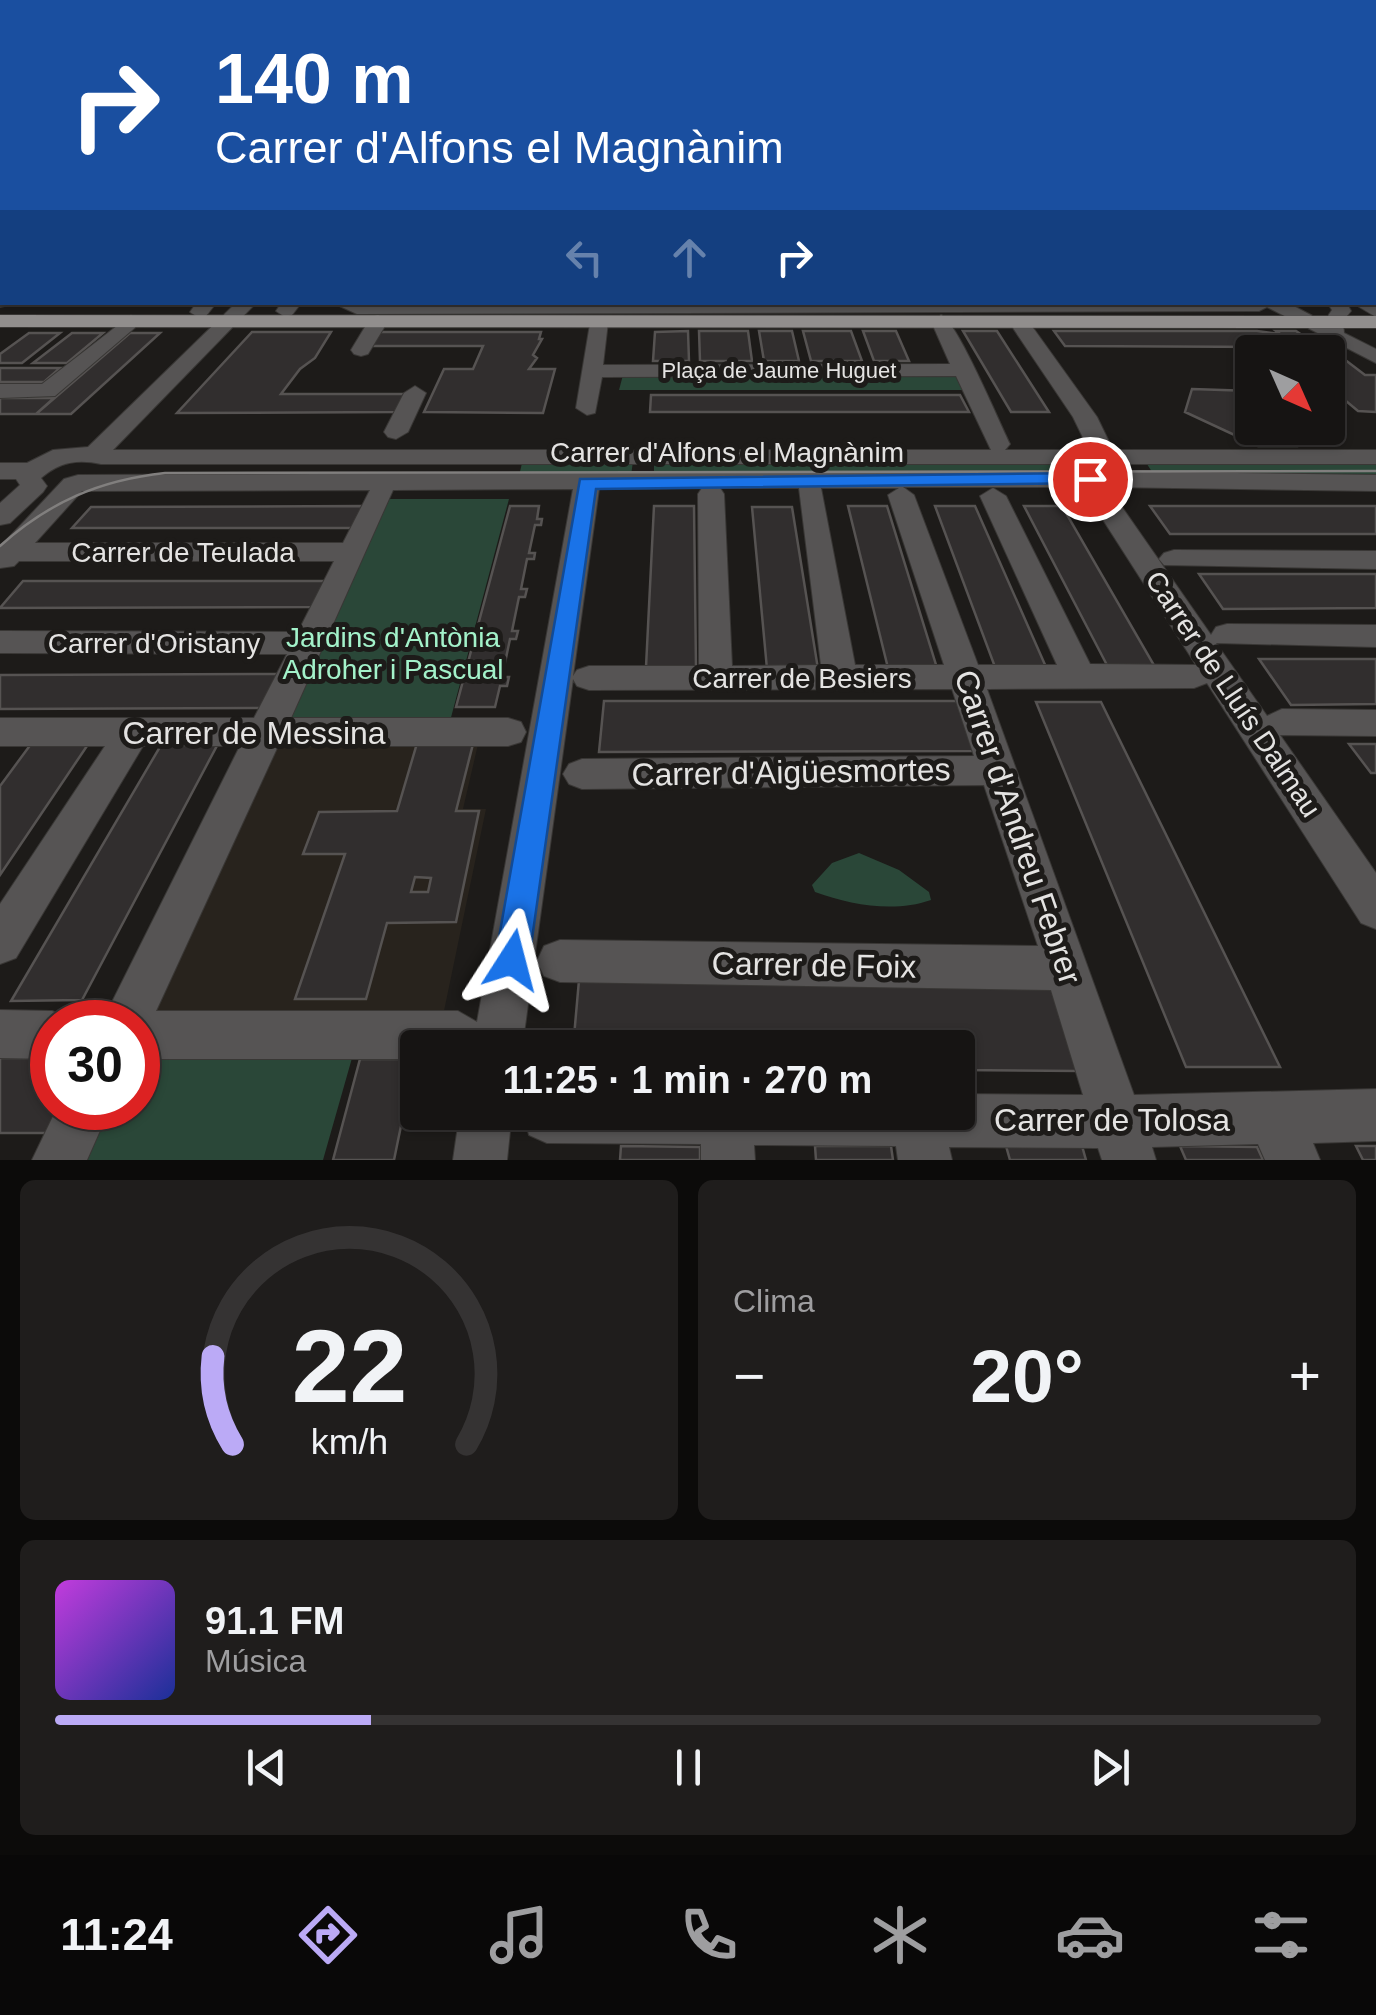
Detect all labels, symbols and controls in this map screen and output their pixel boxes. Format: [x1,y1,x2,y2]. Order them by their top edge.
icon: right [50,40,180,170]
text: 140 m [215,40,413,118]
text: Carrer d'Alfons el Magnànim [215,122,784,173]
icon: left [557,230,612,285]
icon: ahead [662,230,717,285]
icon: right [767,230,822,285]
north arrow [1235,335,1345,445]
map controls [1235,335,1345,445]
street label: Plaça de Jaume Huguet [662,358,896,383]
street label: Carrer d'Alfons el Magnànim [550,437,904,468]
pin [1048,437,1133,522]
icon: arrive [1063,452,1118,507]
street label: Carrer de Teulada [71,537,295,568]
street label: Carrer de Lluís Dalmau [1139,565,1327,823]
park label: Jardins d'Antònia Adroher i Pascual [282,622,504,685]
street label: Carrer d'Oristany [48,628,260,659]
street label: Carrer de Besiers [692,663,912,694]
street label: Carrer d'Andreu Febrer [947,665,1089,989]
street label: Carrer de Messina [122,715,386,751]
street label: Carrer d'Aigüesmortes [631,751,951,793]
position arrow [460,908,564,1012]
street label: Carrer de Foix [711,945,917,985]
speed limit sign: 30 [30,1000,160,1130]
text: 11:25 · 1 min · 270 m [503,1059,872,1101]
street label: Carrer de Tolosa [994,1102,1230,1138]
text: Clima [733,1283,815,1319]
text: 22 [291,1308,407,1424]
text: 20° [970,1334,1084,1418]
text: − [733,1345,765,1407]
text: + [1289,1345,1321,1407]
text: km/h [310,1422,388,1462]
text: 91.1 FM [205,1600,344,1642]
text: Música [205,1643,306,1679]
icon: previous [239,1740,294,1795]
icon: pause [661,1740,716,1795]
icon: next [1083,1740,1138,1795]
icon: directions [293,1900,363,1970]
icon: music [484,1900,554,1970]
icon: phone [674,1900,744,1970]
icon: climate [865,1900,935,1970]
icon: car [1055,1900,1125,1970]
icon: filters [1246,1900,1316,1970]
text: 11:24 [60,1909,173,1960]

